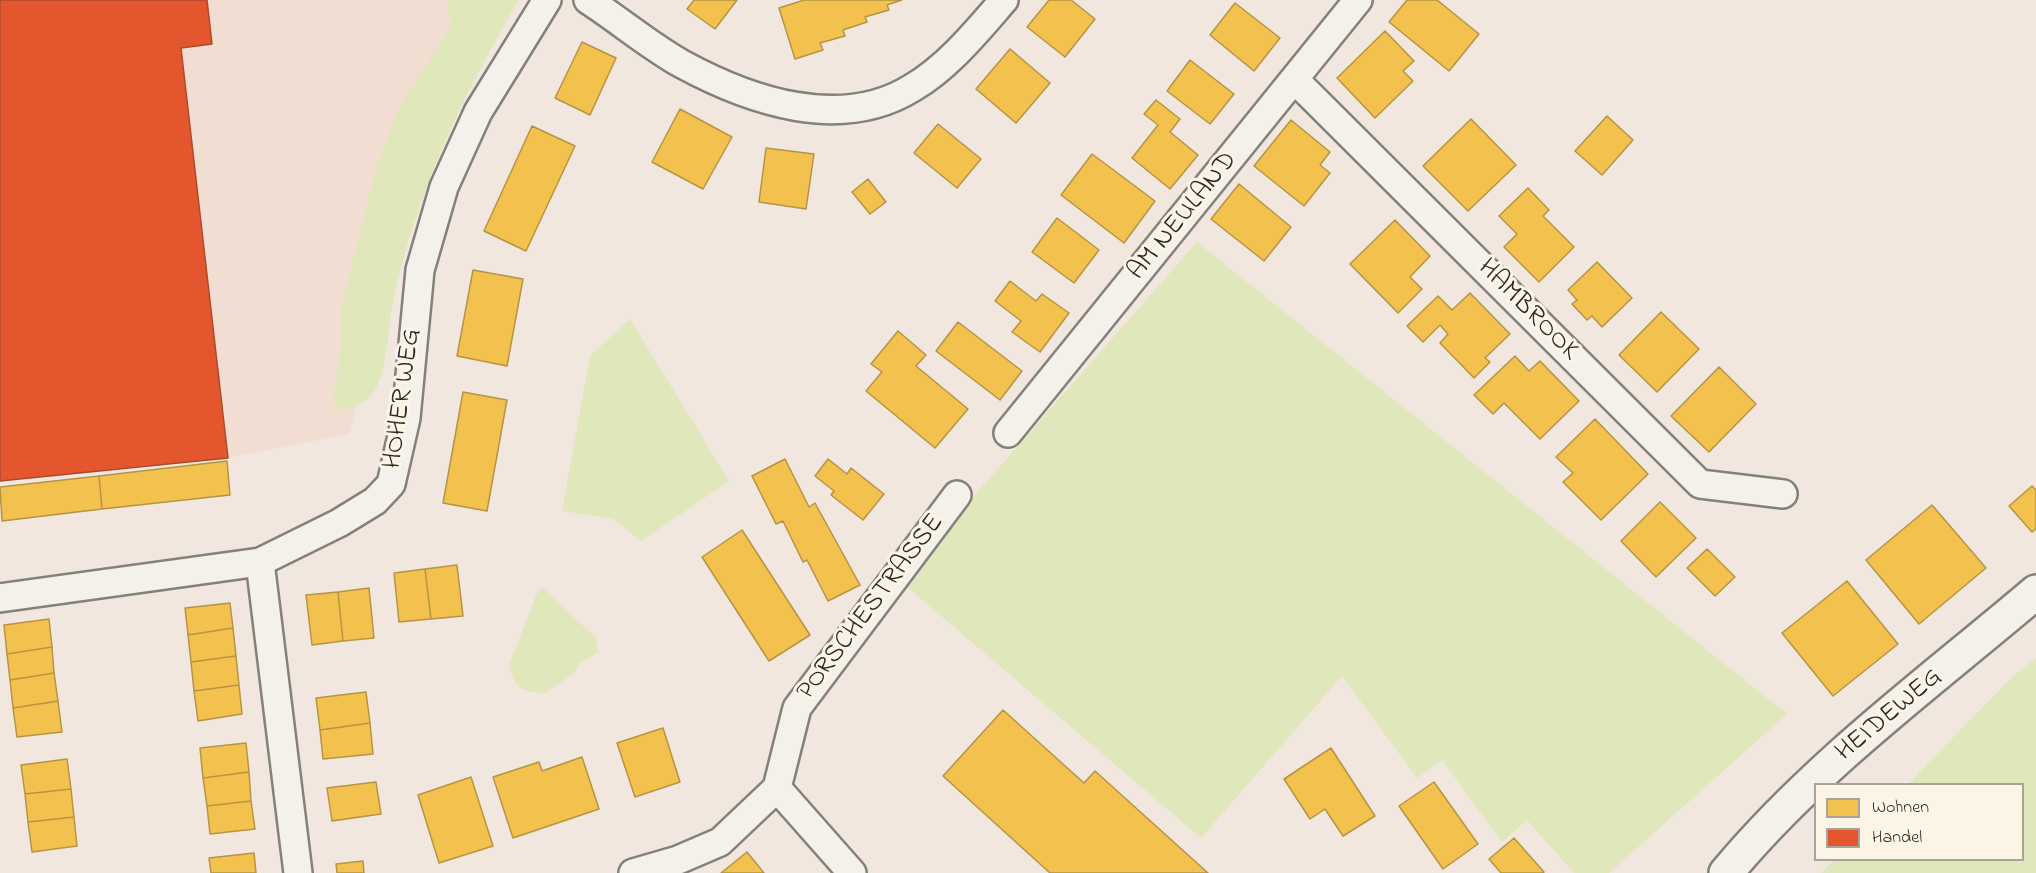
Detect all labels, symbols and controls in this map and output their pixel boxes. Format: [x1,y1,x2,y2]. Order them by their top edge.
street label: AM NEULAND [1122,146,1246,288]
street label: HAMBROOK [1469,253,1585,369]
street label: HOHER WEG [378,327,430,471]
street label: PORSCHESTRASSE [791,509,953,707]
street label: HEIDEWEG [1830,662,1950,770]
legend [1814,783,2024,861]
text: Wohnen [1872,795,1929,821]
text: Handel [1872,825,1922,851]

